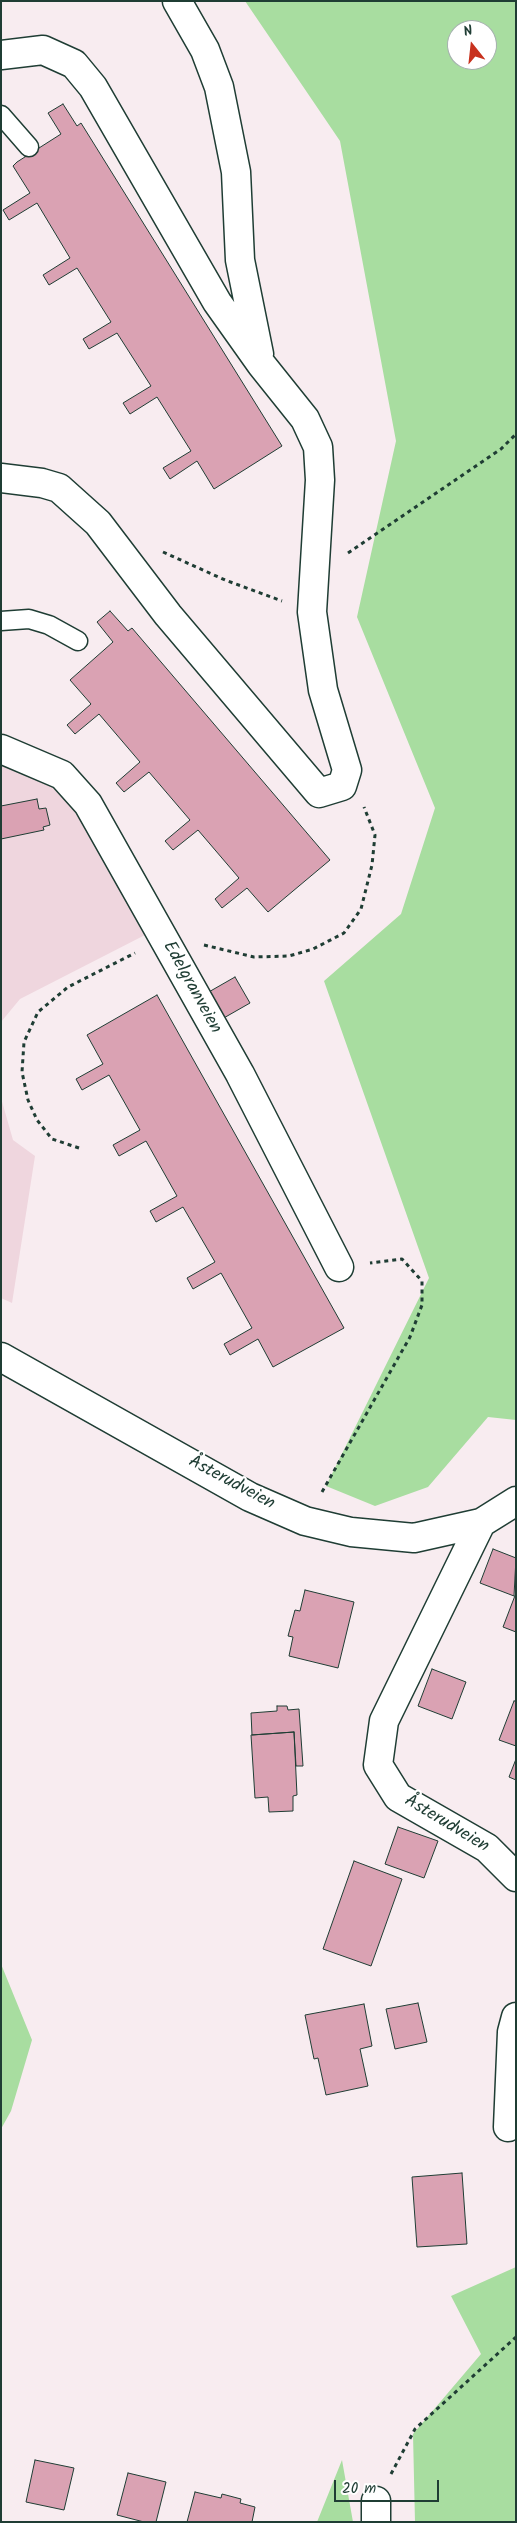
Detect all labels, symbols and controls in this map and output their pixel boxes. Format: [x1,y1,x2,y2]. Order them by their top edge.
north arrow [447,20,497,70]
text: N [461,20,475,43]
street label: Edelgranveien [157,938,225,1038]
street label: Åsterudveien [184,1452,278,1516]
street label: Åsterudveien [400,1791,492,1859]
scale bar [337,2470,442,2502]
text: 20 m [342,2477,376,2501]

